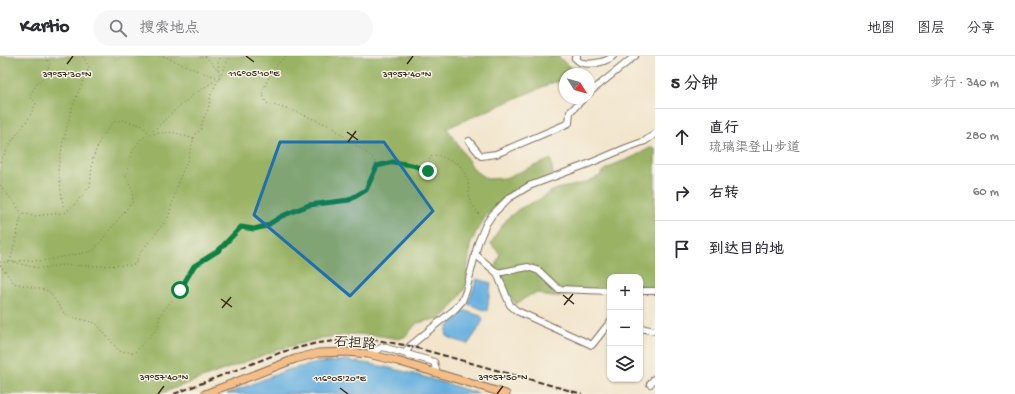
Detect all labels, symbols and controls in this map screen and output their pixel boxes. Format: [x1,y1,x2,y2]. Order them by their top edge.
search box [93,10,373,46]
text: Kartio [20,16,69,39]
icon: search [107,17,129,39]
text: 搜索地点 [139,20,200,38]
text: 地图 [867,21,895,38]
text: 图层 [917,21,945,38]
text: 分享 [967,21,995,38]
text: 116°05'10"E [227,68,280,80]
north arrow [559,68,595,104]
text: 39°57'30"N [41,69,92,81]
text: 39°57'40"N [382,69,432,81]
text: 5 分钟 [671,75,718,95]
text: 步行 · 340 m [930,76,999,91]
text: 直行 [709,120,739,138]
icon: ahead [671,126,693,148]
text: 280 m [966,129,999,144]
text: 琉璃渠登山步道 [709,141,800,156]
route end [419,162,437,180]
icon: right [671,182,693,204]
text: 右转 [709,185,739,203]
text: 60 m [973,185,999,200]
icon: arrive [671,238,693,260]
text: 到达目的地 [709,241,784,259]
map controls [607,274,643,382]
button: + [607,274,643,310]
route start [171,281,189,299]
button: − [607,310,643,346]
street label: 石担路 [333,334,376,354]
button: layers [607,346,643,382]
text: 39°57'40"N [139,372,189,384]
text: 39°57'50"N [477,372,528,384]
text: 116°05'20"E [313,373,367,385]

